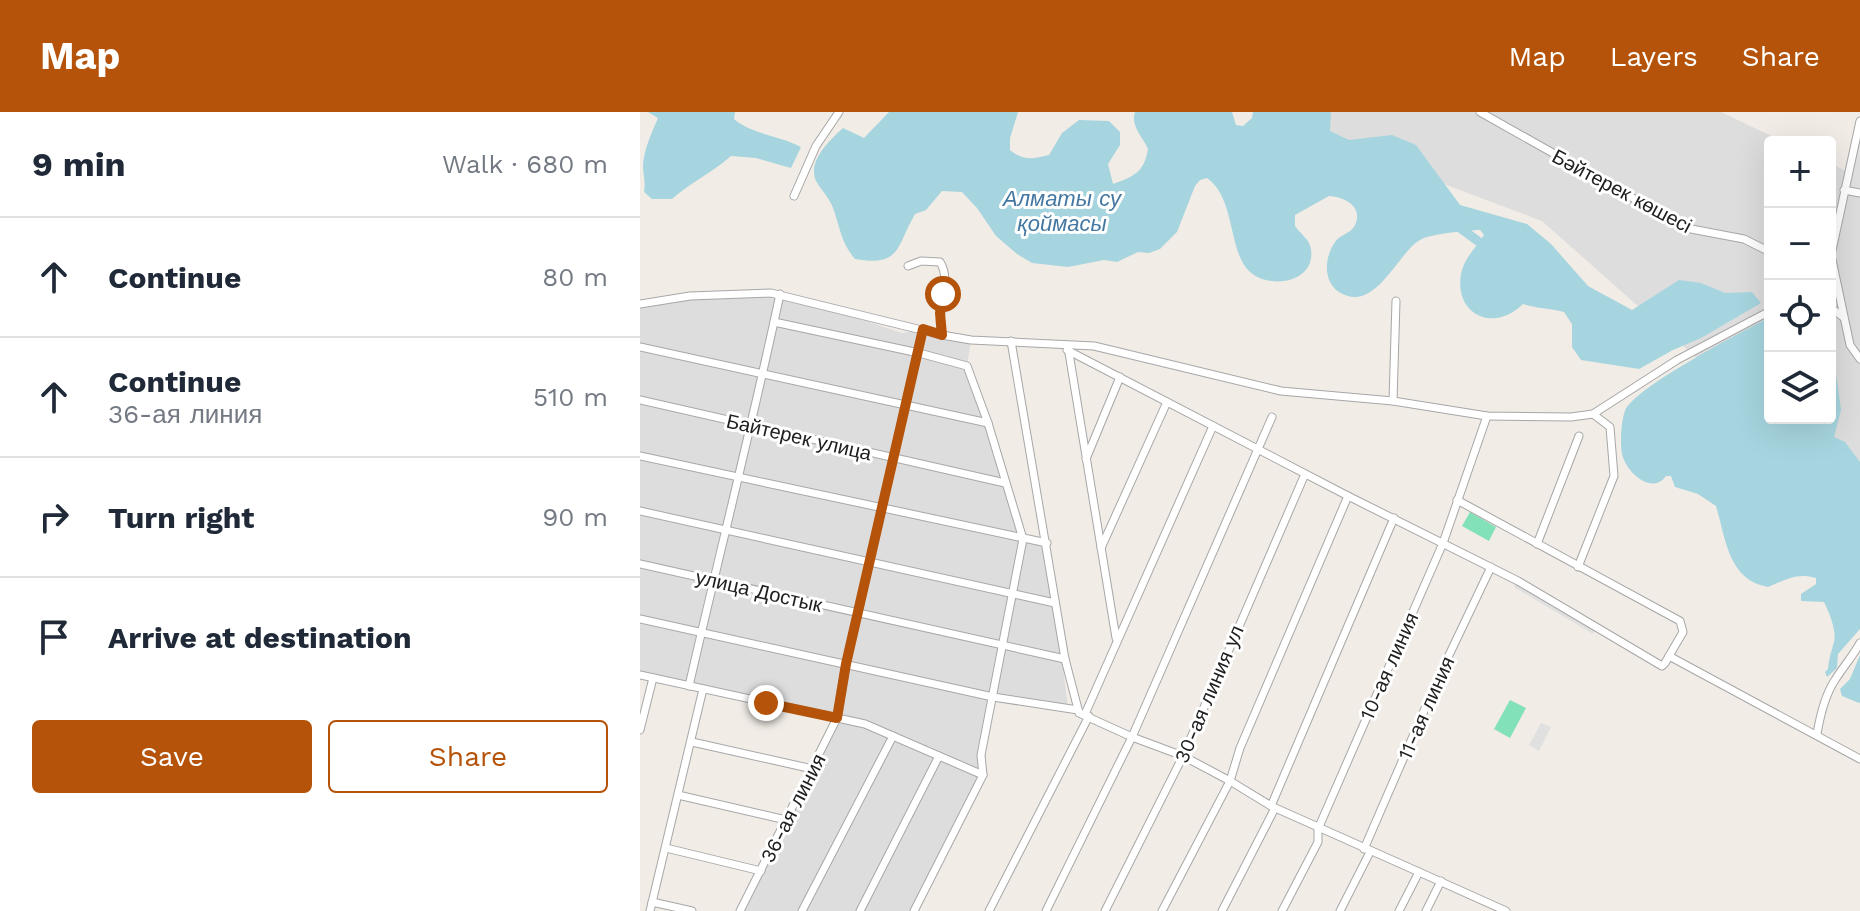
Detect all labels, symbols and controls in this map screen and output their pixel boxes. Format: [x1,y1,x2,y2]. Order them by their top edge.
text: Map [40,34,120,78]
text: Map [1509,40,1566,73]
text: Layers [1610,40,1698,73]
text: Share [1742,40,1820,73]
map controls [1764,136,1836,424]
button: + [1764,136,1836,208]
text: 9 min [32,144,126,184]
street label: Бәйтерек көшесі [1548,144,1696,238]
text: Walk · 680 m [442,149,608,179]
water label: Алматы су қоймасы [1001,186,1123,236]
button: − [1764,208,1836,280]
icon: ahead [32,255,76,299]
text: Continue [108,260,241,295]
text: 80 m [542,262,608,292]
route start [925,276,961,312]
button: locate [1764,280,1836,352]
button: layers [1764,352,1836,424]
text: Continue [108,364,241,399]
icon: ahead [32,375,76,419]
text: 510 m [533,382,608,412]
text: 36-ая линия [108,399,262,429]
street label: Байтерек улица [724,409,875,466]
icon: right [32,495,76,539]
text: Turn right [108,500,254,535]
text: 90 m [542,502,608,532]
street label: улица Достык [693,565,825,617]
street label: 10-ая линия [1355,609,1423,723]
icon: arrive [32,615,76,659]
text: Arrive at destination [108,620,412,655]
street label: 30-ая линия ул [1169,622,1249,766]
street label: 11-ая линия [1393,653,1459,763]
route end [748,685,784,721]
button: Save [32,720,312,793]
button: Share [328,720,608,793]
street label: 36-ая линия [755,750,831,866]

